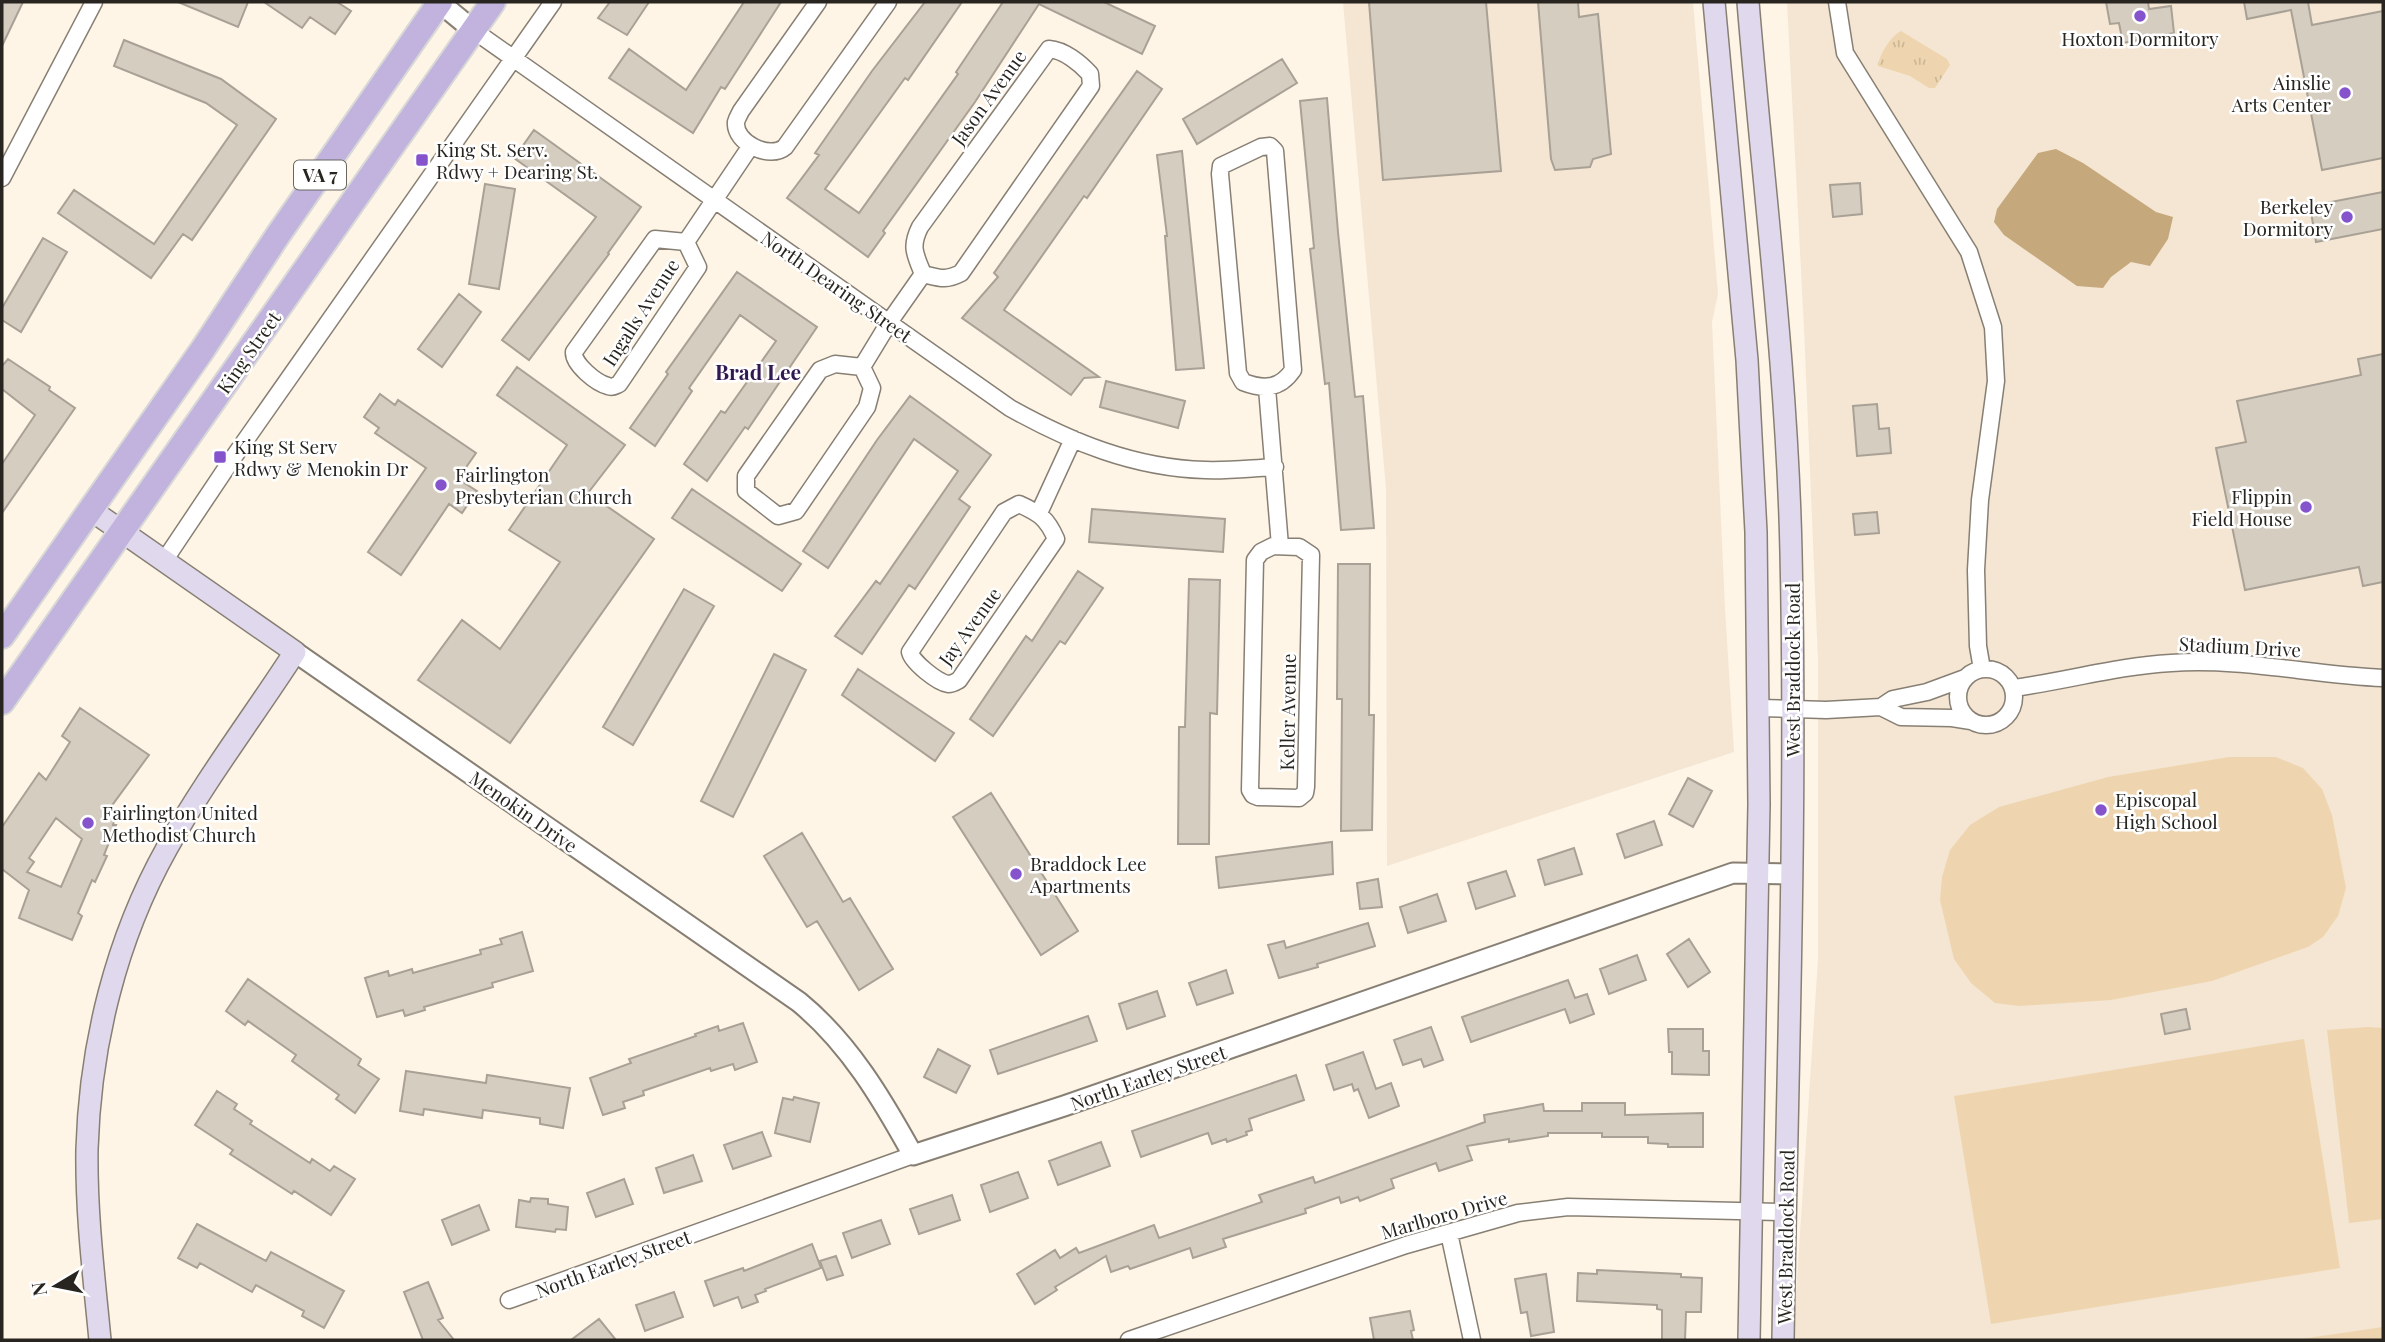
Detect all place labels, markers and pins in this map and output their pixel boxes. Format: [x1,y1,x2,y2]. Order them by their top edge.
marker: Hoxton Dormitory [2132,8,2148,24]
place label: Hoxton Dormitory [2061,25,2219,51]
place label: Ainslie Arts Center [2231,69,2332,117]
marker: Ainslie Arts Center [2337,85,2353,101]
place label: King St. Serv. Rdwy + Dearing St. [436,136,598,184]
marker: King St. Serv. Rdwy + Dearing St. [414,152,430,168]
place label: Berkeley Dormitory [2243,193,2333,241]
marker: Berkeley Dormitory [2339,209,2355,225]
place label: King St Serv Rdwy & Menokin Dr [234,433,409,481]
marker: King St Serv Rdwy & Menokin Dr [212,449,228,465]
place label: Fairlington Presbyterian Church [455,461,632,509]
marker: Fairlington Presbyterian Church [433,477,449,493]
place label: Flippin Field House [2191,483,2293,531]
marker: Flippin Field House [2298,499,2314,515]
place label: Episcopal High School [2115,786,2218,834]
place label: Fairlington United Methodist Church [102,799,258,847]
marker: Episcopal High School [2093,802,2109,818]
marker: Fairlington United Methodist Church [80,815,96,831]
place label: Braddock Lee Apartments [1029,850,1147,898]
marker: Braddock Lee Apartments [1008,866,1024,882]

